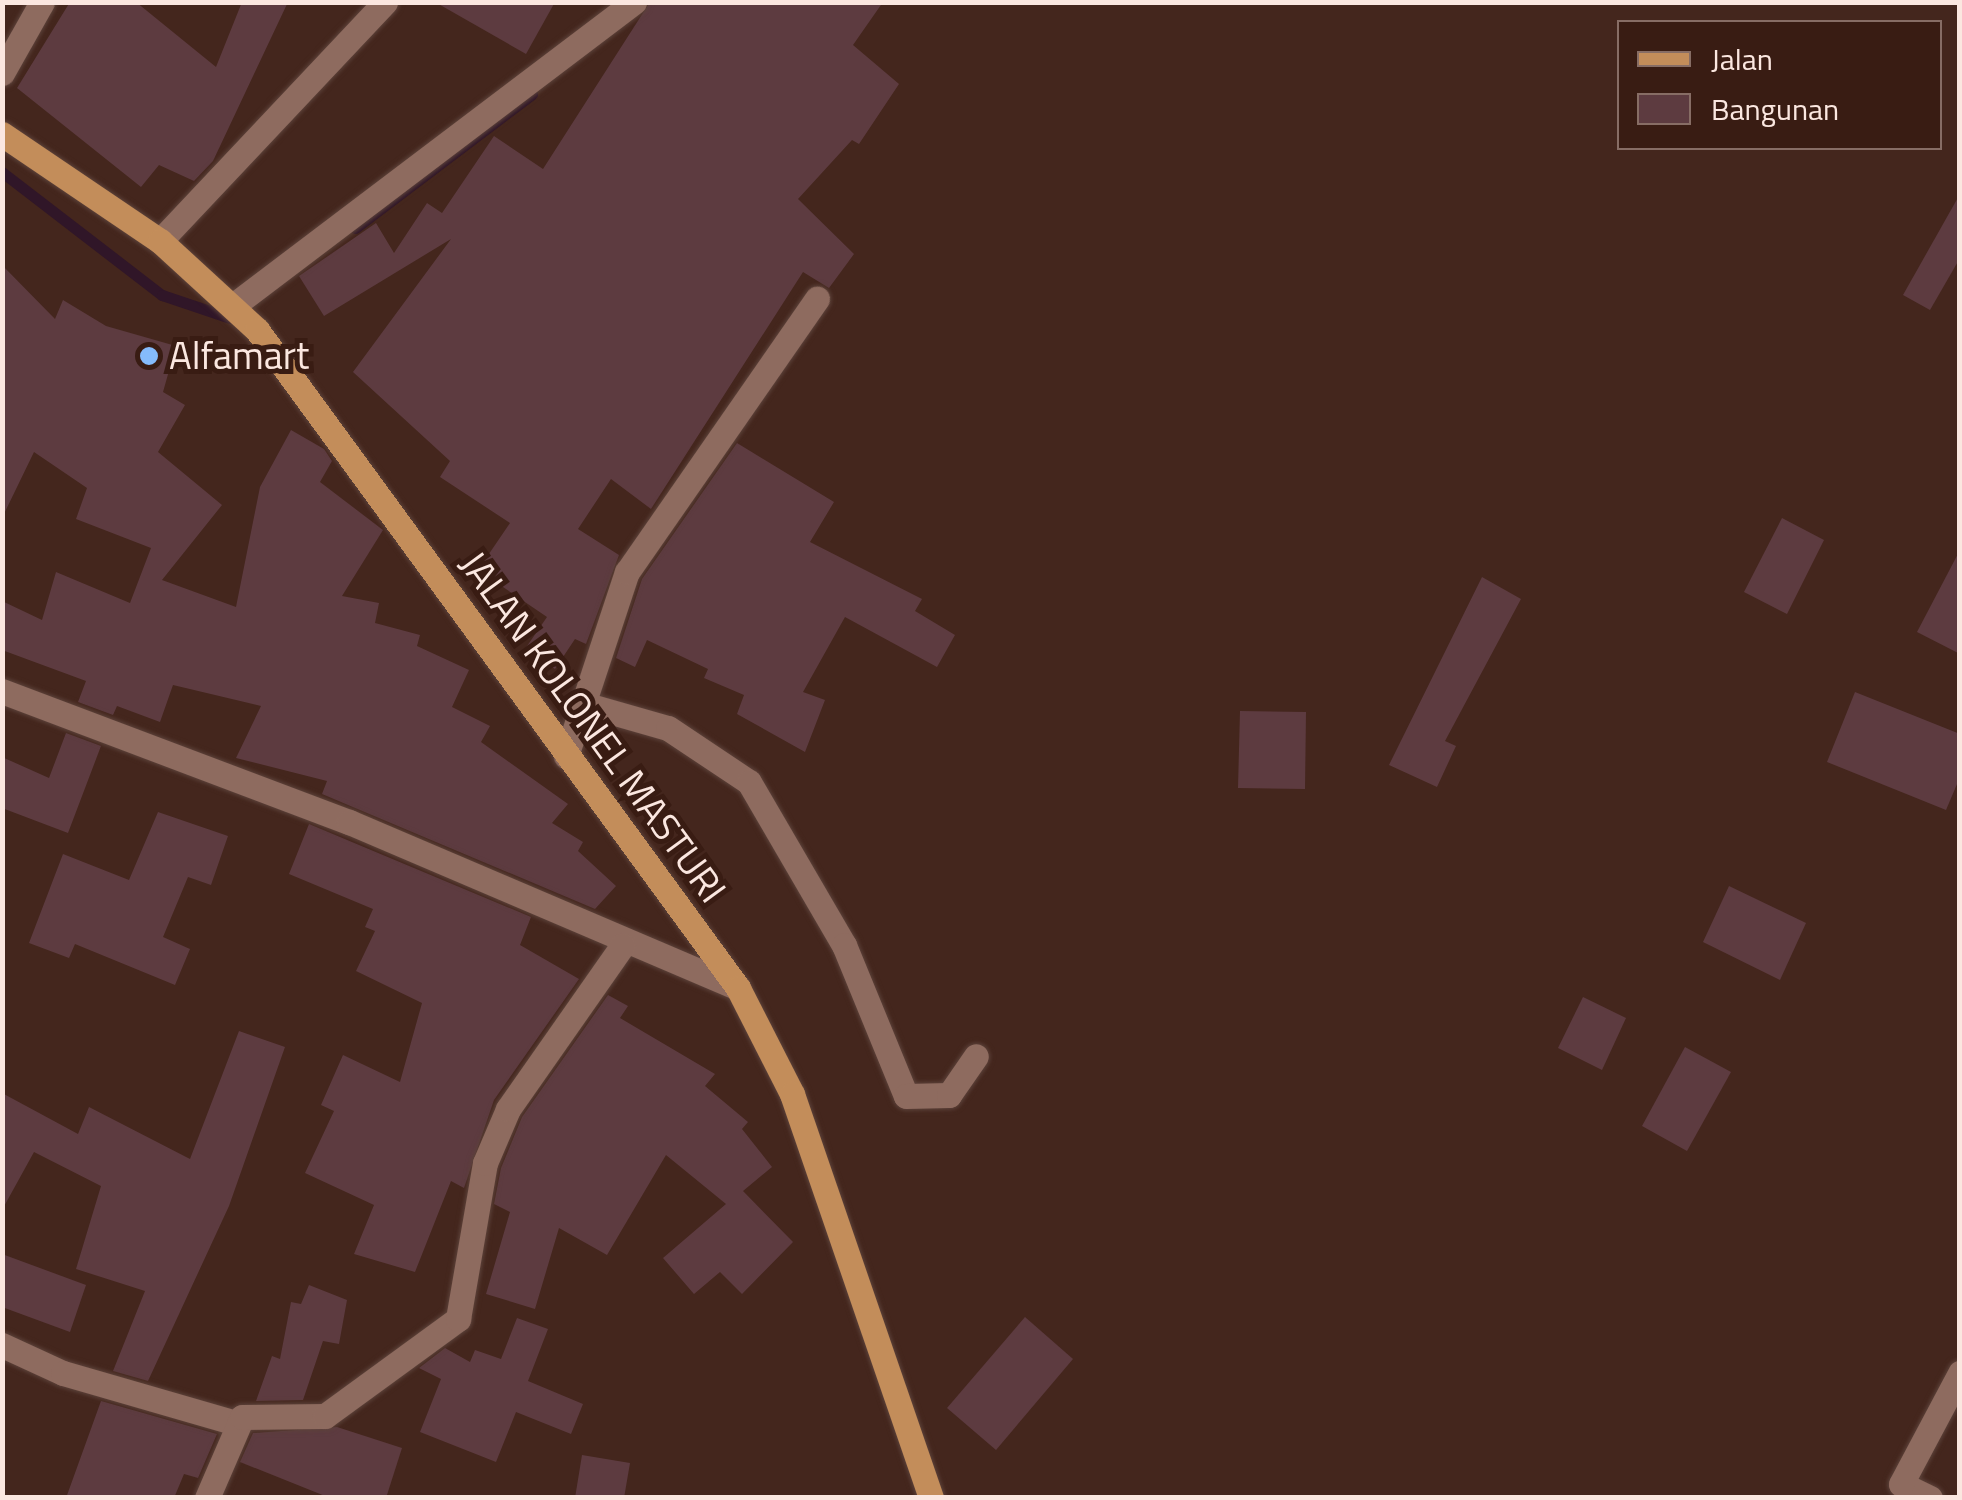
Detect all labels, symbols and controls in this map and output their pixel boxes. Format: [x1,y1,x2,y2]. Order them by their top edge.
legend [1617,20,1942,150]
text: Jalan [1711,36,1773,82]
text: Bangunan [1711,86,1839,132]
place label: Alfamart [169,333,309,379]
marker: Alfamart [138,345,160,367]
street label: JALAN KOLONEL MASTURI [450,543,736,911]

